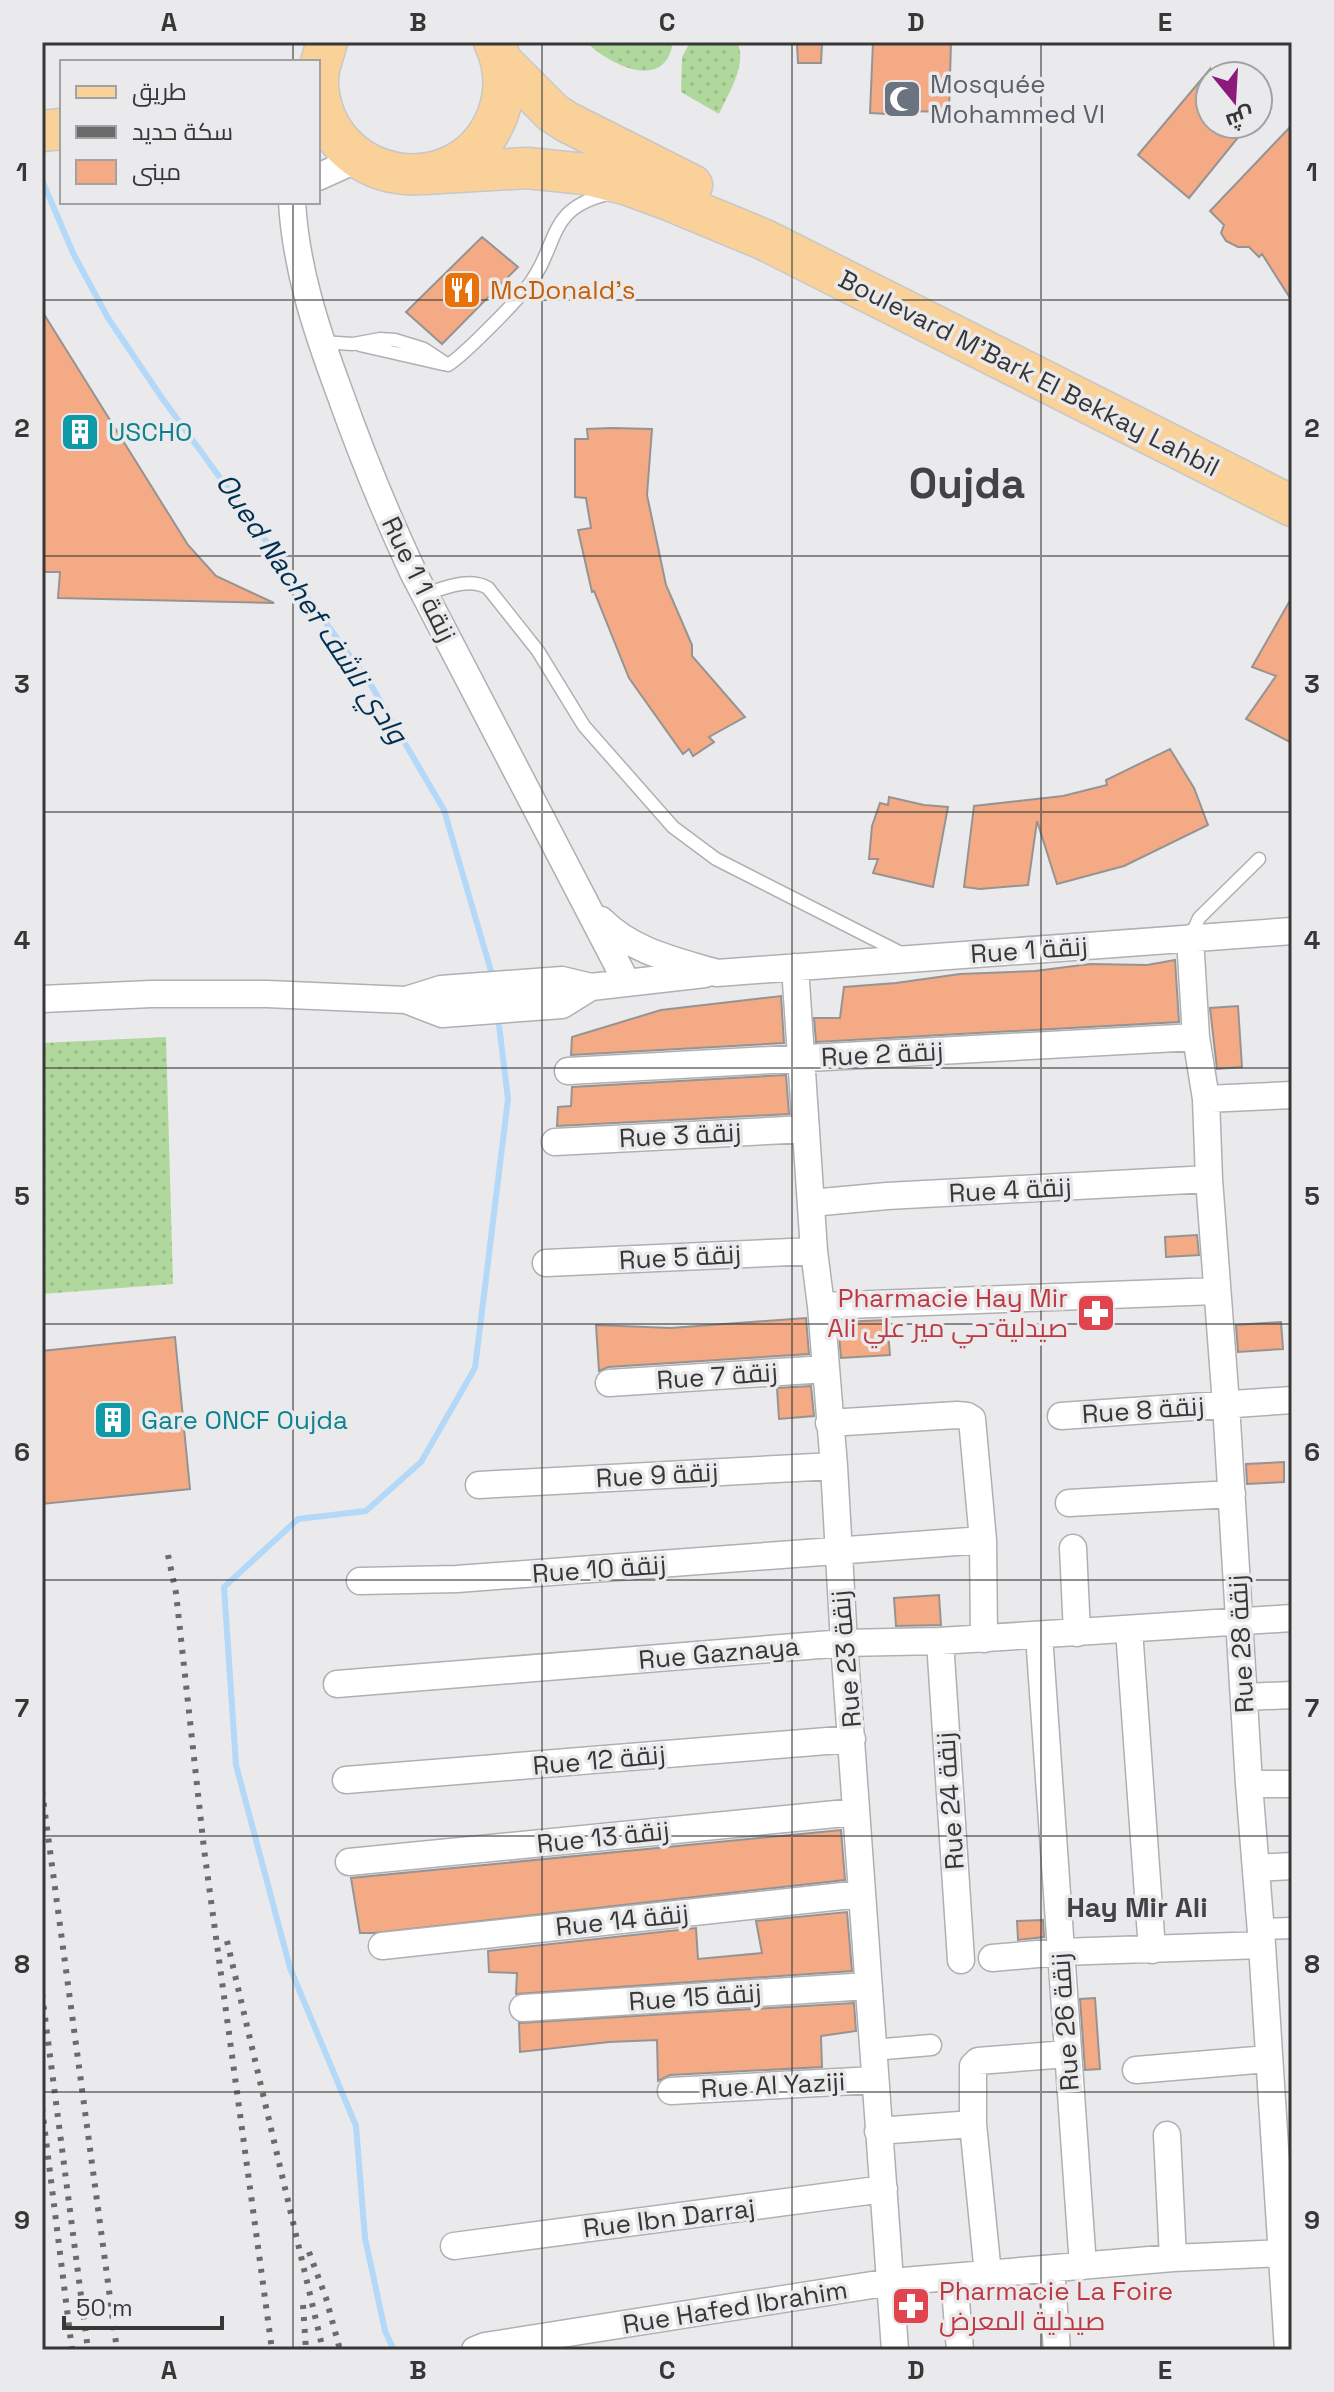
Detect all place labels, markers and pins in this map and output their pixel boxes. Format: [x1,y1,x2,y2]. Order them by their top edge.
place label: Mosquée Mohammed VI [930,67,1105,131]
mosque icon: Mosquée Mohammed VI [881,78,923,120]
restaurant icon: McDonald's [441,269,483,311]
place label: McDonald's [490,273,635,307]
building icon: USCHO [59,411,101,453]
place label: USCHO [108,415,192,449]
place label: Pharmacie Hay Mir Ali صيدلية حي مير علي [827,1281,1068,1349]
pharmacy icon: Pharmacie Hay Mir Ali صيدلية حي مير علي [1075,1292,1117,1334]
building icon: Gare ONCF Oujda [92,1399,134,1441]
place label: Gare ONCF Oujda [141,1403,348,1437]
place label: Pharmacie La Foire صيدلية المعرض [939,2274,1173,2338]
pharmacy icon: Pharmacie La Foire صيدلية المعرض [890,2285,932,2327]

